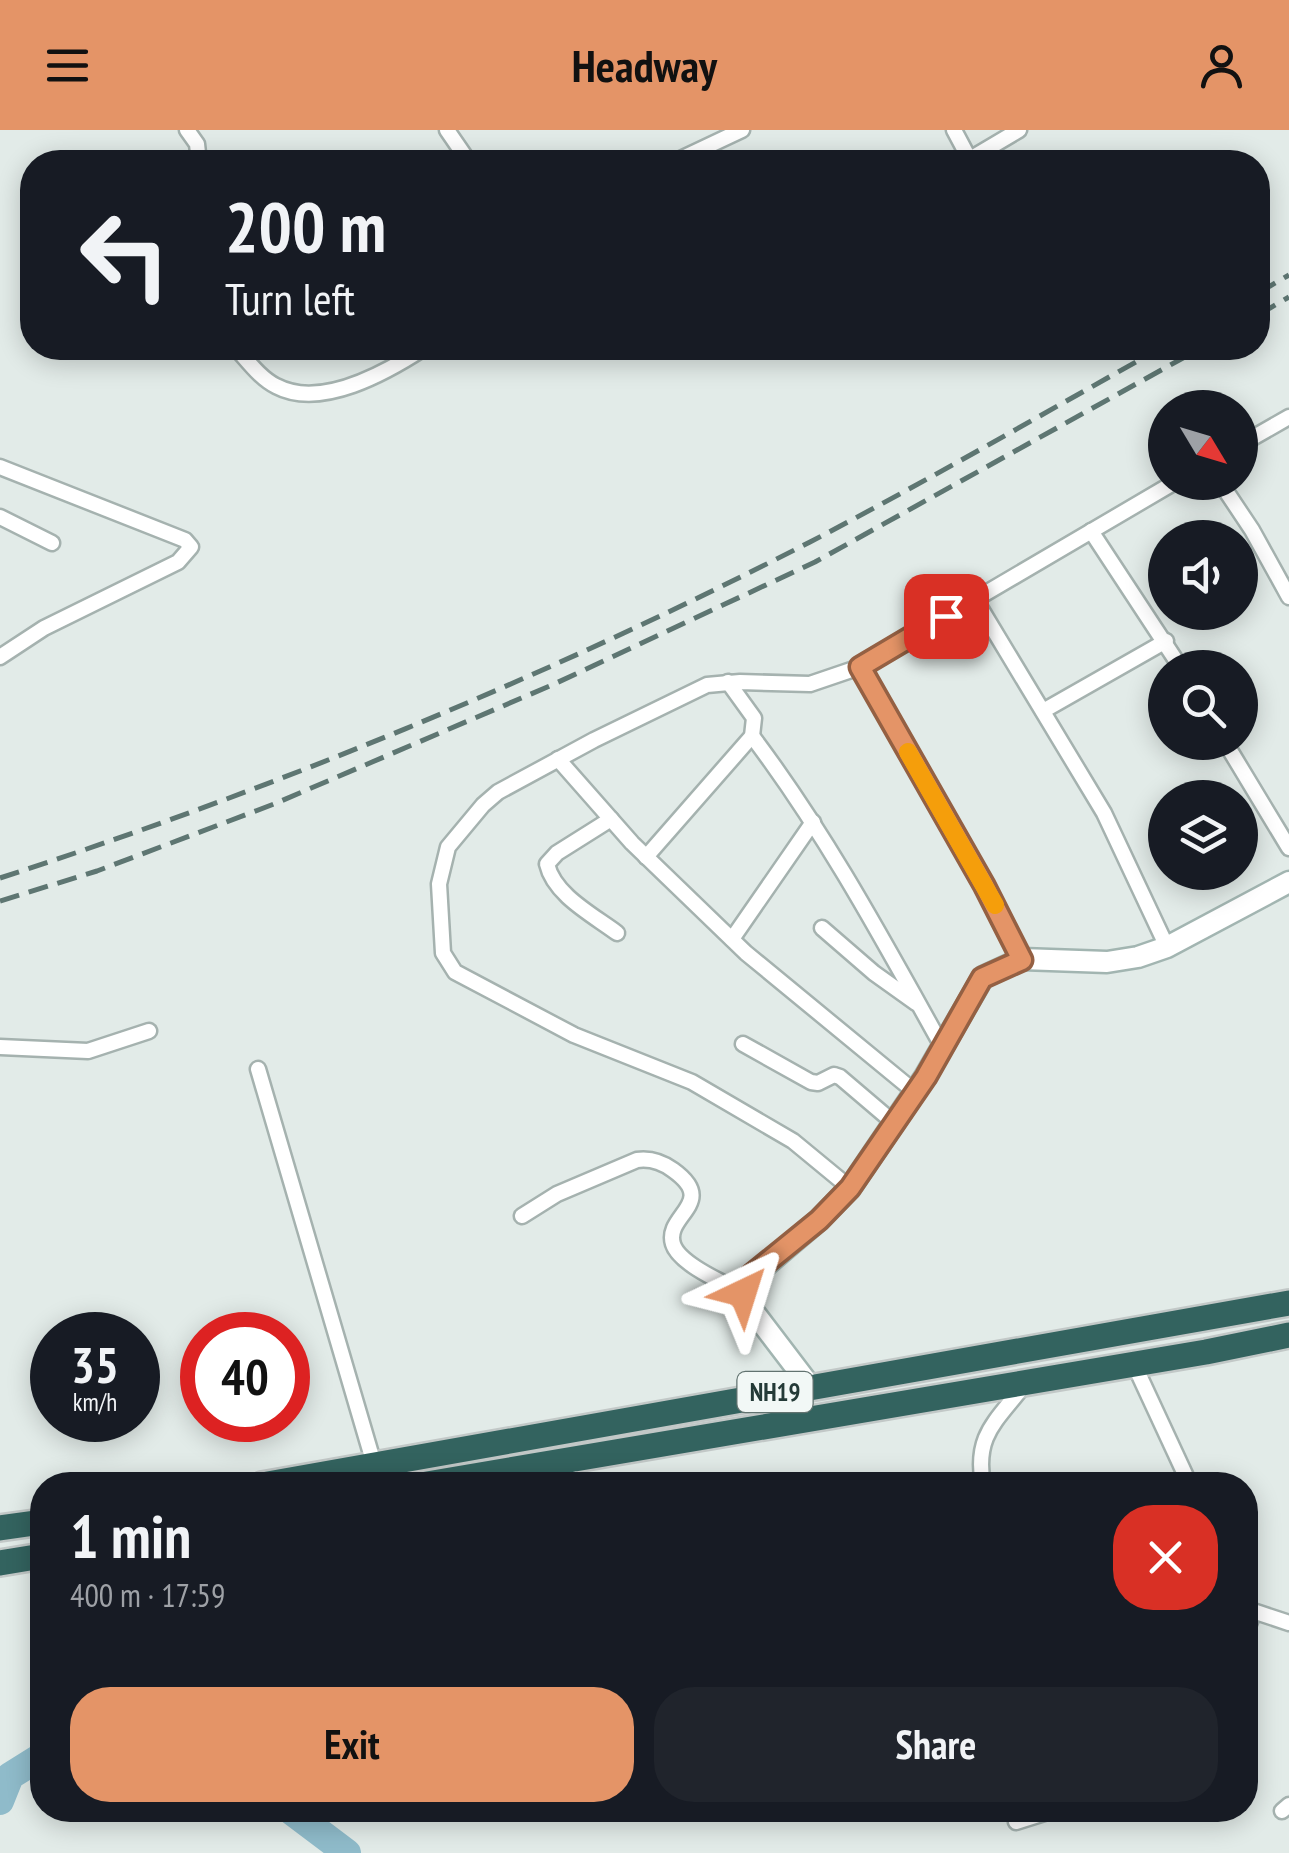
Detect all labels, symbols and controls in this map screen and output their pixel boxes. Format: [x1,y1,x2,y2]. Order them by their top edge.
text: Headway [572,36,717,94]
icon: menu [40,38,95,93]
icon: person [1194,38,1249,93]
text: 200 m [225,181,386,271]
icon: left [60,190,190,320]
text: Turn left [225,269,355,327]
north arrow [1148,390,1258,500]
map controls [1148,390,1258,890]
button: sound [1148,520,1258,630]
pin [904,574,989,659]
icon: arrive [919,589,974,644]
button: search [1148,650,1258,760]
button: layers [1148,780,1258,890]
position arrow [691,1241,795,1345]
speed limit sign: 40 [180,1312,310,1442]
text: 35 [71,1332,119,1397]
road number: NH19 [738,1372,812,1412]
text: km/h [73,1386,117,1418]
text: 1 min [70,1497,191,1575]
button: close [1113,1505,1218,1610]
text: 400 m · 17:59 [70,1574,225,1616]
button: Exit [70,1687,634,1802]
button: Share [654,1687,1218,1802]

